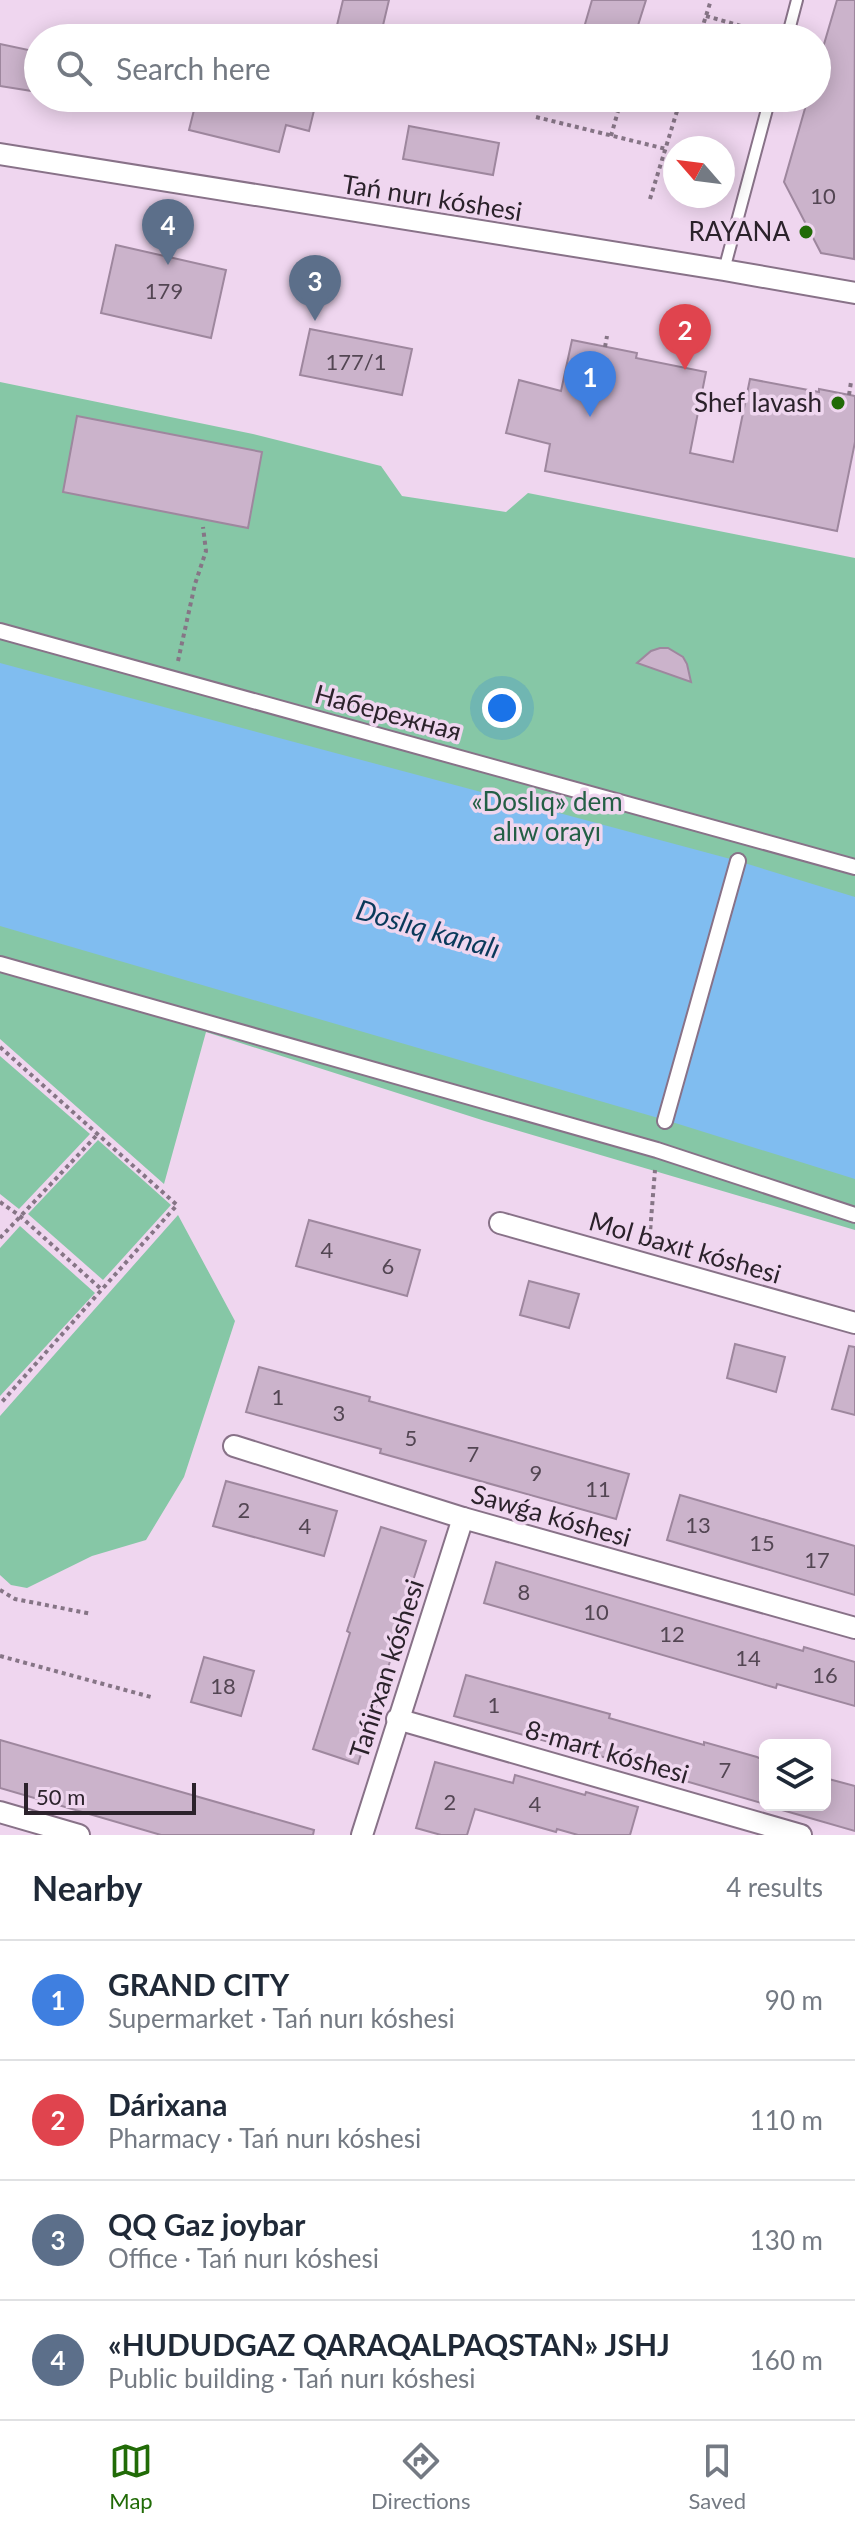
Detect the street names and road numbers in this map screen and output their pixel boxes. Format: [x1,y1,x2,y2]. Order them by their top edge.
street label: Tań nurı kóshesi [340,167,525,227]
street label: Набережная [311,677,465,747]
street label: Mol baxıt kóshesi [586,1204,785,1290]
street label: Sawǵa kóshesi [468,1477,635,1553]
street label: Tańirxan kóshesi [342,1575,430,1762]
street label: 8-mart kóshesi [522,1712,693,1790]

